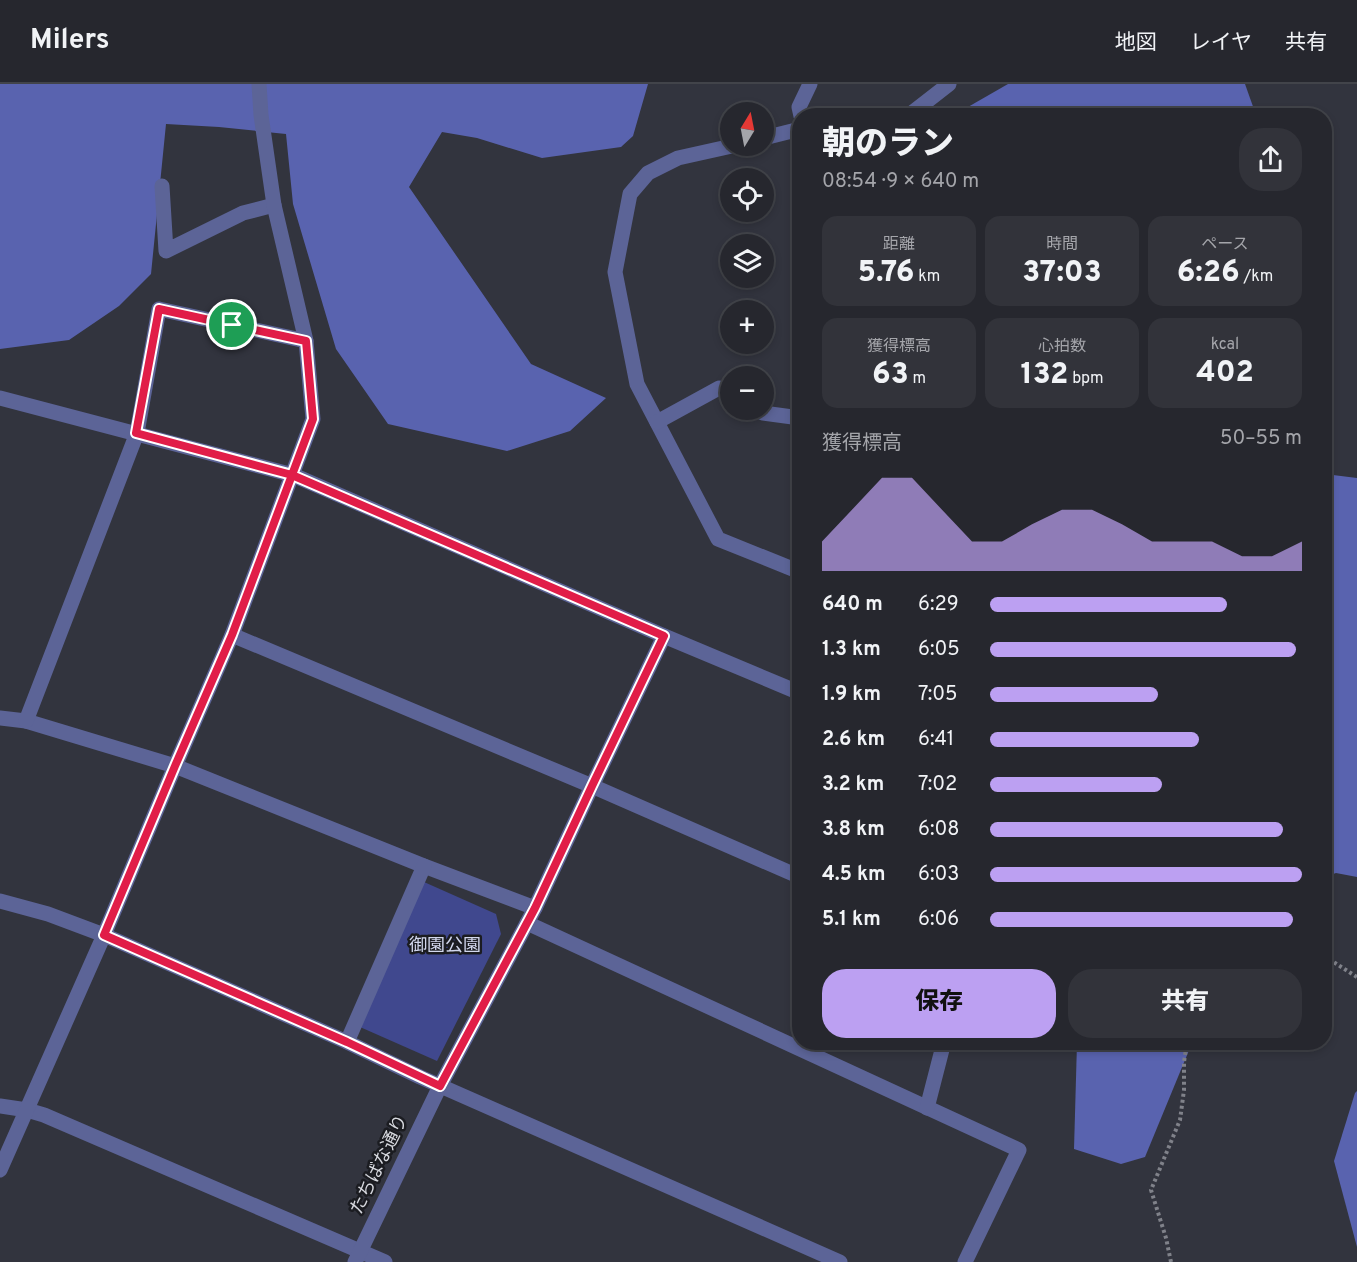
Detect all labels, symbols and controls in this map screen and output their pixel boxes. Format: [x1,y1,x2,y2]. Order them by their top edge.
text: Milers [30,23,110,59]
text: 地図 [1115,30,1157,57]
text: レイヤ [1190,30,1252,57]
text: 共有 [1285,30,1327,57]
north arrow [720,102,774,156]
map controls [720,102,774,420]
text: 朝のラン [822,125,954,167]
button: share [1239,128,1302,191]
button: locate [720,168,774,222]
text: 08:54 · 9 × 640 m [822,169,979,195]
button: layers [720,234,774,288]
text: 距離 [883,235,915,255]
text: 時間 [1046,235,1078,255]
text: ペース [1201,235,1249,255]
text: 5.76 [858,255,914,292]
text: 37:03 [1022,255,1102,292]
text: 6:26 [1177,255,1240,292]
text: km [914,267,940,287]
text: /km [1240,267,1273,287]
pin [206,299,257,350]
button: + [720,300,774,354]
icon: arrive [215,308,248,341]
text: kcal [1211,335,1239,355]
text: 獲得標高 [867,337,931,357]
text: 心拍数 [1038,337,1086,357]
text: 402 [1196,355,1254,392]
text: 63 [872,357,909,394]
text: 132 [1020,357,1068,394]
button: − [720,366,774,420]
text: m [909,369,926,389]
text: bpm [1068,369,1104,389]
text: 50–55 m [1220,426,1302,452]
text: 獲得標高 [822,431,902,457]
text: 640 m [822,592,883,618]
text: 6:29 [918,592,959,618]
text: 1.3 km [822,637,881,663]
text: 6:05 [918,637,960,663]
text: 1.9 km [822,682,881,708]
text: 7:05 [918,682,957,708]
text: 2.6 km [822,727,885,753]
text: 6:41 [918,727,954,753]
text: 3.2 km [822,772,884,798]
text: 7:02 [918,772,957,798]
text: 3.8 km [822,817,885,843]
text: 6:08 [918,817,960,843]
text: 4.5 km [822,862,886,888]
text: 6:03 [918,862,959,888]
text: 5.1 km [822,907,881,933]
text: 6:06 [918,907,959,933]
park label: 御園公園 [409,935,481,958]
button: 保存 [822,969,1056,1038]
button: 共有 [1068,969,1302,1038]
street label: たちばな通り [346,1111,414,1219]

